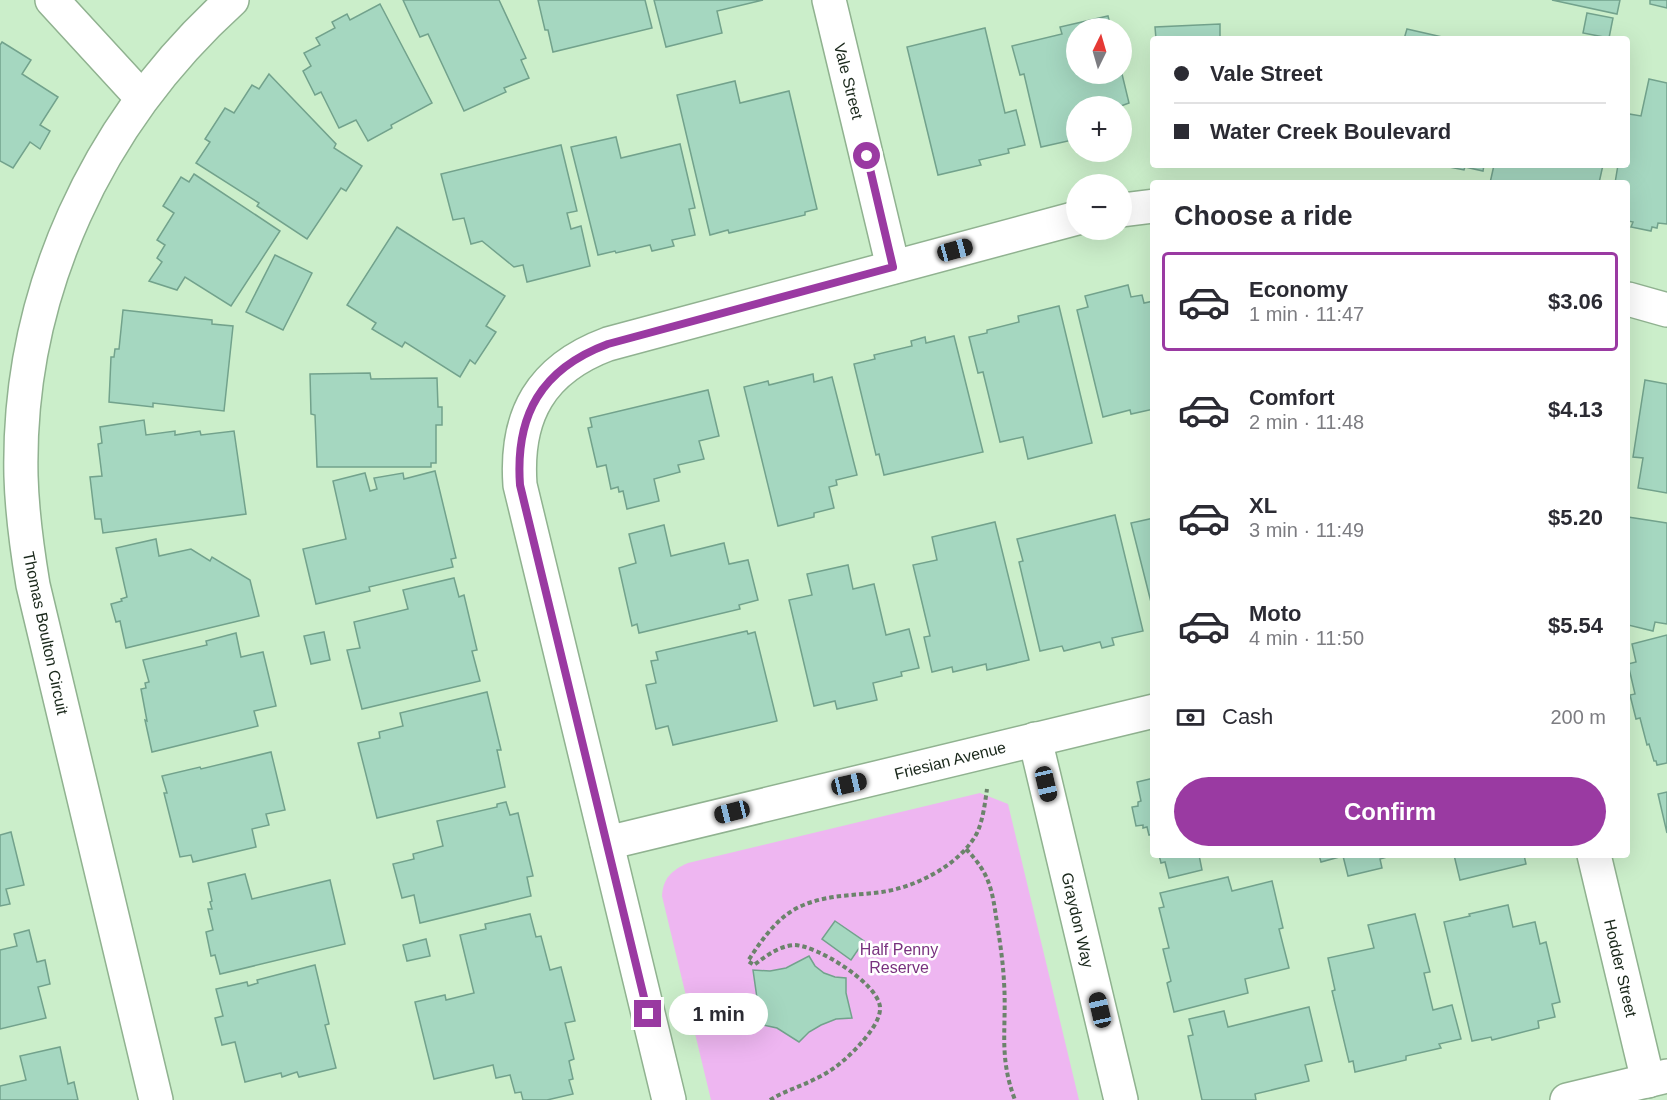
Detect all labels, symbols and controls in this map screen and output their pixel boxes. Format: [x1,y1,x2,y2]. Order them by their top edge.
north arrow [1066,18,1132,84]
map controls [1066,18,1132,240]
street label: Vale Street [831,41,866,122]
text: Vale Street [1210,61,1323,86]
button: + [1066,96,1132,162]
text: Water Creek Boulevard [1210,119,1451,144]
route start [853,142,880,169]
button: − [1066,174,1132,240]
text: Choose a ride [1174,201,1353,231]
car [935,237,975,263]
icon: car [1177,275,1231,329]
text: Economy [1249,277,1348,302]
text: $3.06 [1548,289,1603,314]
text: 1 min · 11:47 [1249,303,1364,325]
icon: car [1177,383,1231,437]
text: Comfort [1249,385,1335,410]
text: $4.13 [1548,397,1603,422]
text: 2 min · 11:48 [1249,411,1364,433]
icon: car [1177,491,1231,545]
text: XL [1249,493,1277,518]
text: $5.20 [1548,505,1603,530]
text: 3 min · 11:49 [1249,519,1364,541]
street label: Thomas Boulton Circuit [20,550,71,717]
icon: car [1177,599,1231,653]
text: Moto [1249,601,1302,626]
text: $5.54 [1548,613,1603,638]
text: 4 min · 11:50 [1249,627,1364,649]
icon: cash [1174,701,1207,734]
text: Cash [1222,704,1273,729]
text: 200 m [1550,706,1606,728]
street label: Friesian Avenue [893,738,1008,783]
car [1033,764,1059,804]
car [829,771,869,797]
button: Confirm [1174,777,1606,846]
car [712,799,752,825]
street label: Graydon Way [1058,871,1097,969]
street label: Hodder Street [1601,918,1640,1019]
park label: Half Penny Reserve [860,941,938,976]
car [1087,990,1113,1030]
callout: 1 min [669,993,768,1035]
route end [634,1000,661,1027]
text: 1 min [692,1003,745,1025]

